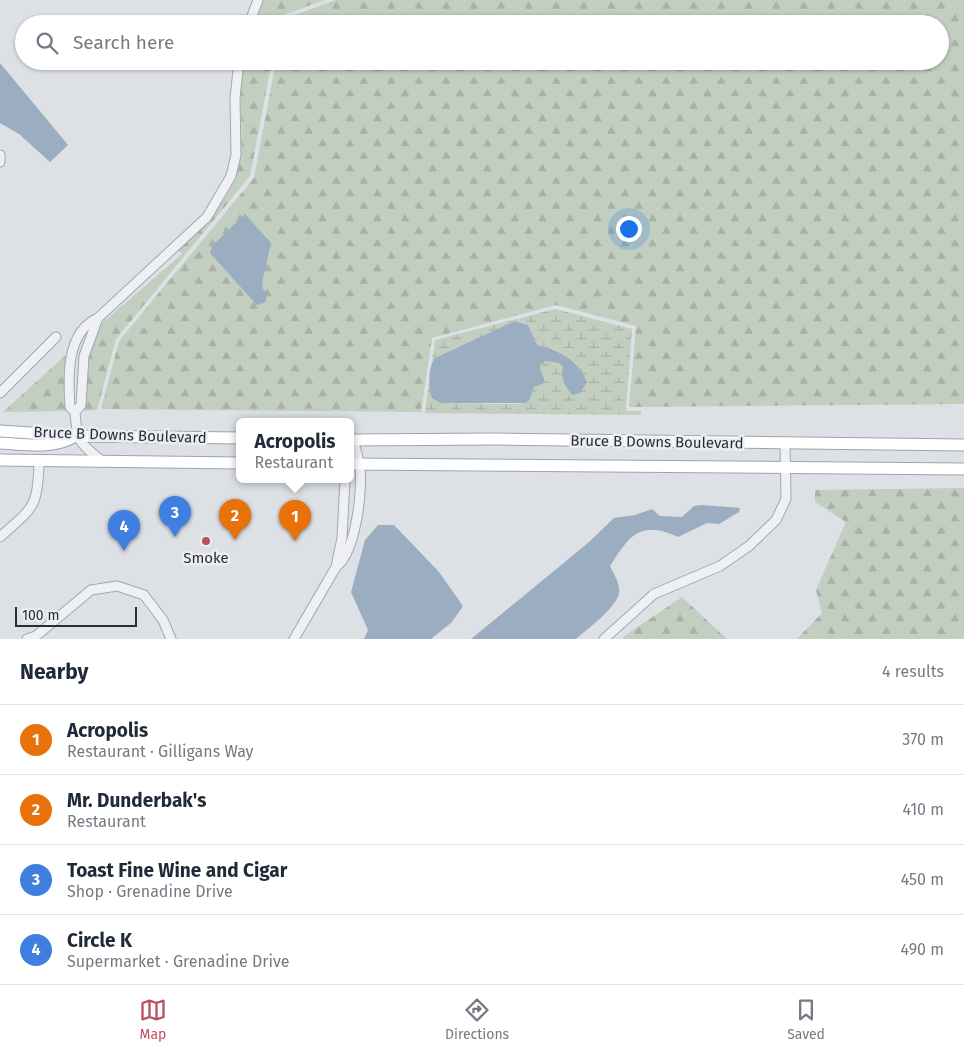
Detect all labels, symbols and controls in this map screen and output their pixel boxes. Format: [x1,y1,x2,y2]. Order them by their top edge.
search box [15,15,949,70]
icon: search [33,29,61,57]
text: Search here [73,31,174,54]
your location [616,216,642,242]
popup [236,418,354,483]
street label: Bruce B Downs Boulevard [33,423,207,447]
text: Acropolis [254,430,336,453]
street label: Bruce B Downs Boulevard [570,431,744,453]
text: Restaurant [254,453,333,472]
pin: 3 [159,496,191,537]
pin: 2 [219,499,251,540]
pin: 1 [279,500,311,541]
pin: 4 [108,510,140,551]
marker: Smoke [200,535,212,547]
place label: Smoke [183,549,229,567]
scale bar [15,604,138,627]
text: 100 m [22,607,59,624]
text: Nearby [20,659,88,685]
text: 4 results [882,662,944,681]
text: Acropolis [67,719,148,742]
text: 1 [32,730,40,749]
text: 370 m [902,730,944,749]
text: Restaurant · Gilligans Way [67,742,253,761]
text: Mr. Dunderbak's [67,789,206,812]
text: 2 [32,800,40,819]
text: 410 m [903,800,944,819]
text: Restaurant [67,812,146,831]
text: Toast Fine Wine and Cigar [67,859,287,882]
text: 3 [32,870,40,889]
text: 450 m [901,870,944,889]
text: Shop · Grenadine Drive [67,882,233,901]
text: Circle K [67,929,132,952]
text: 4 [31,940,41,959]
text: 490 m [901,940,944,959]
text: Supermarket · Grenadine Drive [67,952,289,971]
tab: Map [139,996,167,1043]
tab: Directions [445,996,509,1043]
tab: Saved [787,996,825,1043]

